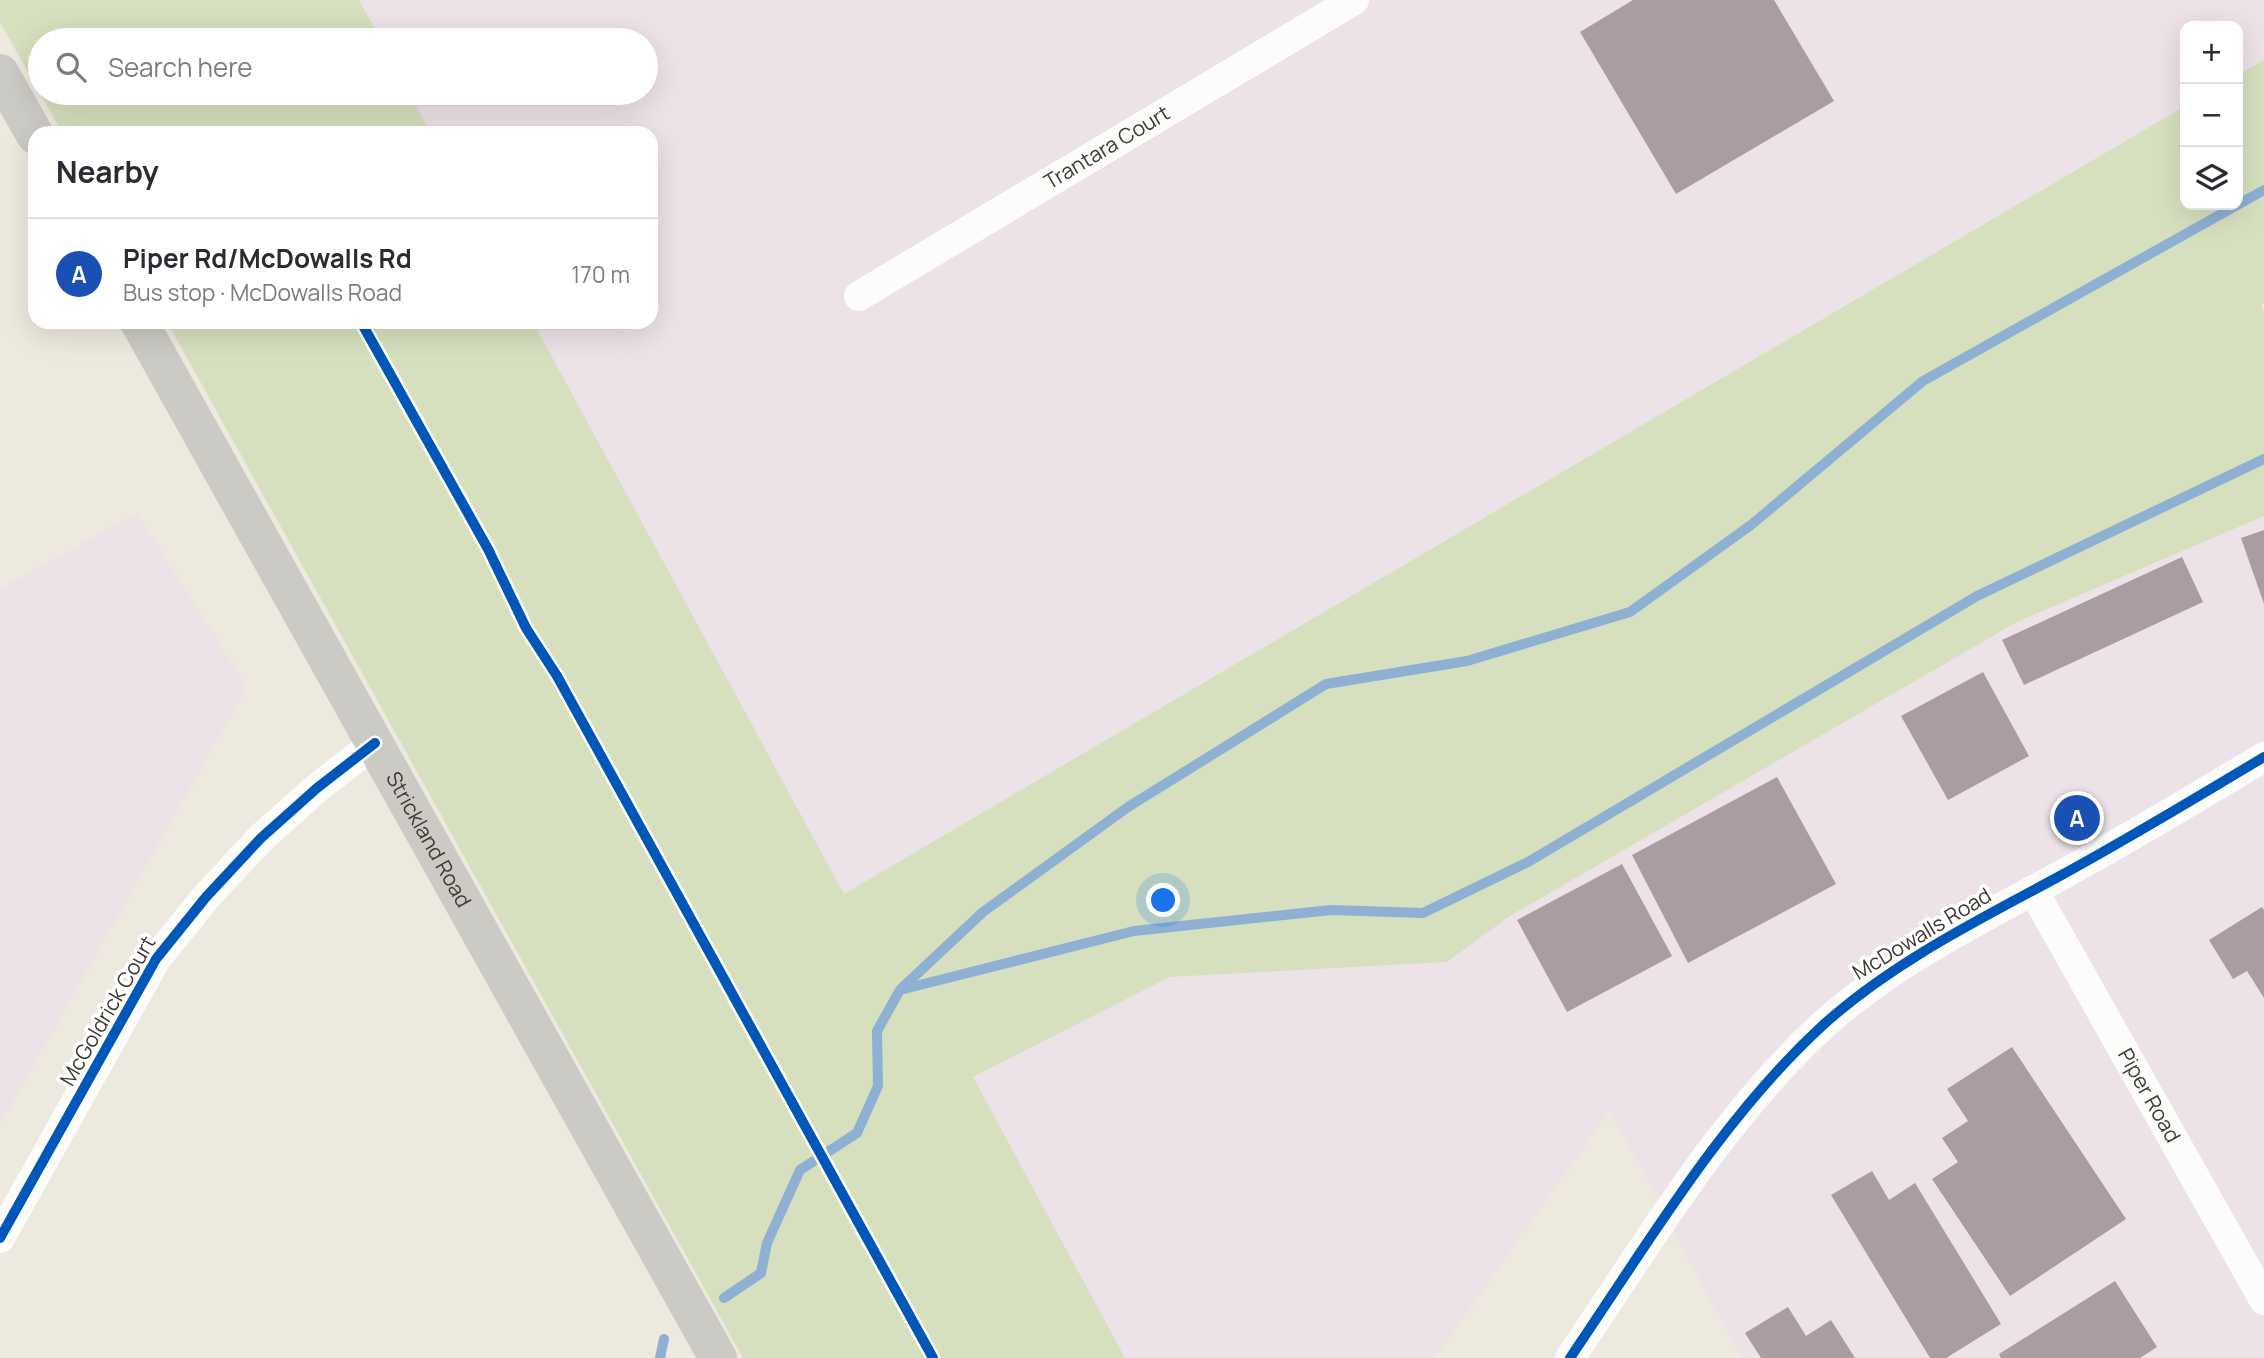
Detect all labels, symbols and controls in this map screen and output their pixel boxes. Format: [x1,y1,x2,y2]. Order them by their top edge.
map controls [2180,21,2243,210]
button: + [2180,21,2243,84]
search box [28,28,658,105]
icon: search [52,48,90,86]
text: Search here [108,49,253,85]
button: − [2180,84,2243,147]
street label: Trantara Court [1038,98,1175,195]
button: layers [2180,147,2243,210]
text: Nearby [56,151,159,192]
text: Piper Rd/McDowalls Rd [123,240,412,276]
text: A [71,258,87,290]
text: 170 m [571,258,630,290]
text: Bus stop · McDowalls Road [123,276,402,308]
street label: Strickland Road [380,766,478,912]
pin: A [2054,792,2100,844]
street label: McDowalls Road [1847,881,1996,986]
your location [1146,883,1180,917]
street label: McGoldrick Court [53,931,161,1090]
street label: Piper Road [2112,1043,2187,1147]

